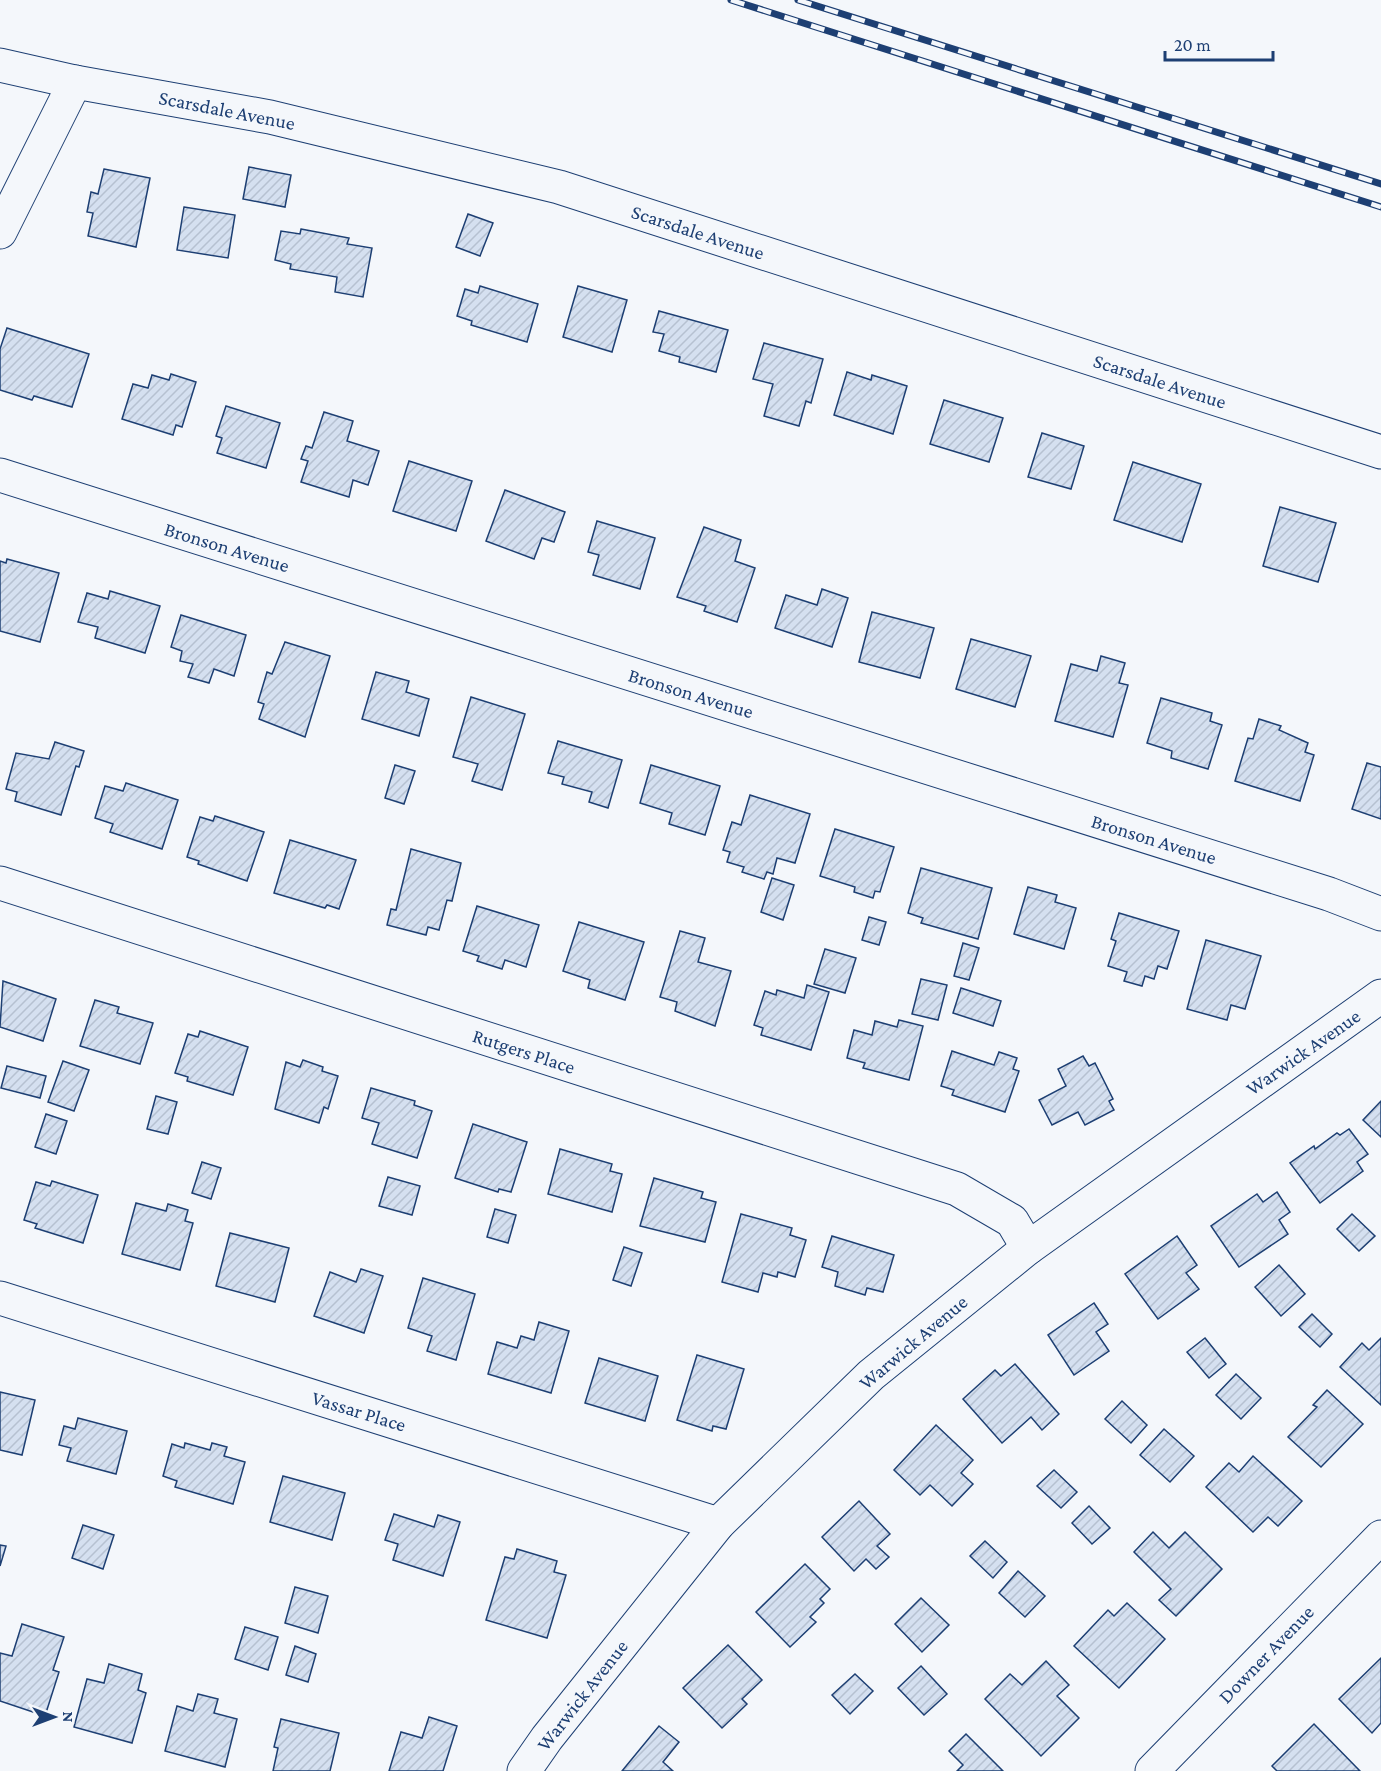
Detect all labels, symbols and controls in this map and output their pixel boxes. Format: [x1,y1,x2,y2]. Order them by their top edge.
scale bar [1165,24,1273,62]
text: 20 m [1174,35,1211,55]
street label: Scarsdale Avenue [157,86,297,134]
street label: Scarsdale Avenue [629,200,767,264]
street label: Scarsdale Avenue [1091,349,1229,413]
street label: Bronson Avenue [162,518,292,577]
street label: Bronson Avenue [626,664,756,723]
street label: Bronson Avenue [1089,810,1219,869]
street label: Warwick Avenue [1242,1004,1364,1100]
street label: Rutgers Place [470,1024,578,1079]
street label: Warwick Avenue [855,1290,972,1394]
street label: Vassar Place [309,1386,409,1436]
street label: Downer Avenue [1214,1600,1318,1707]
street label: Warwick Avenue [532,1635,632,1755]
north arrow [24,1687,84,1747]
text: N [60,1712,77,1723]

